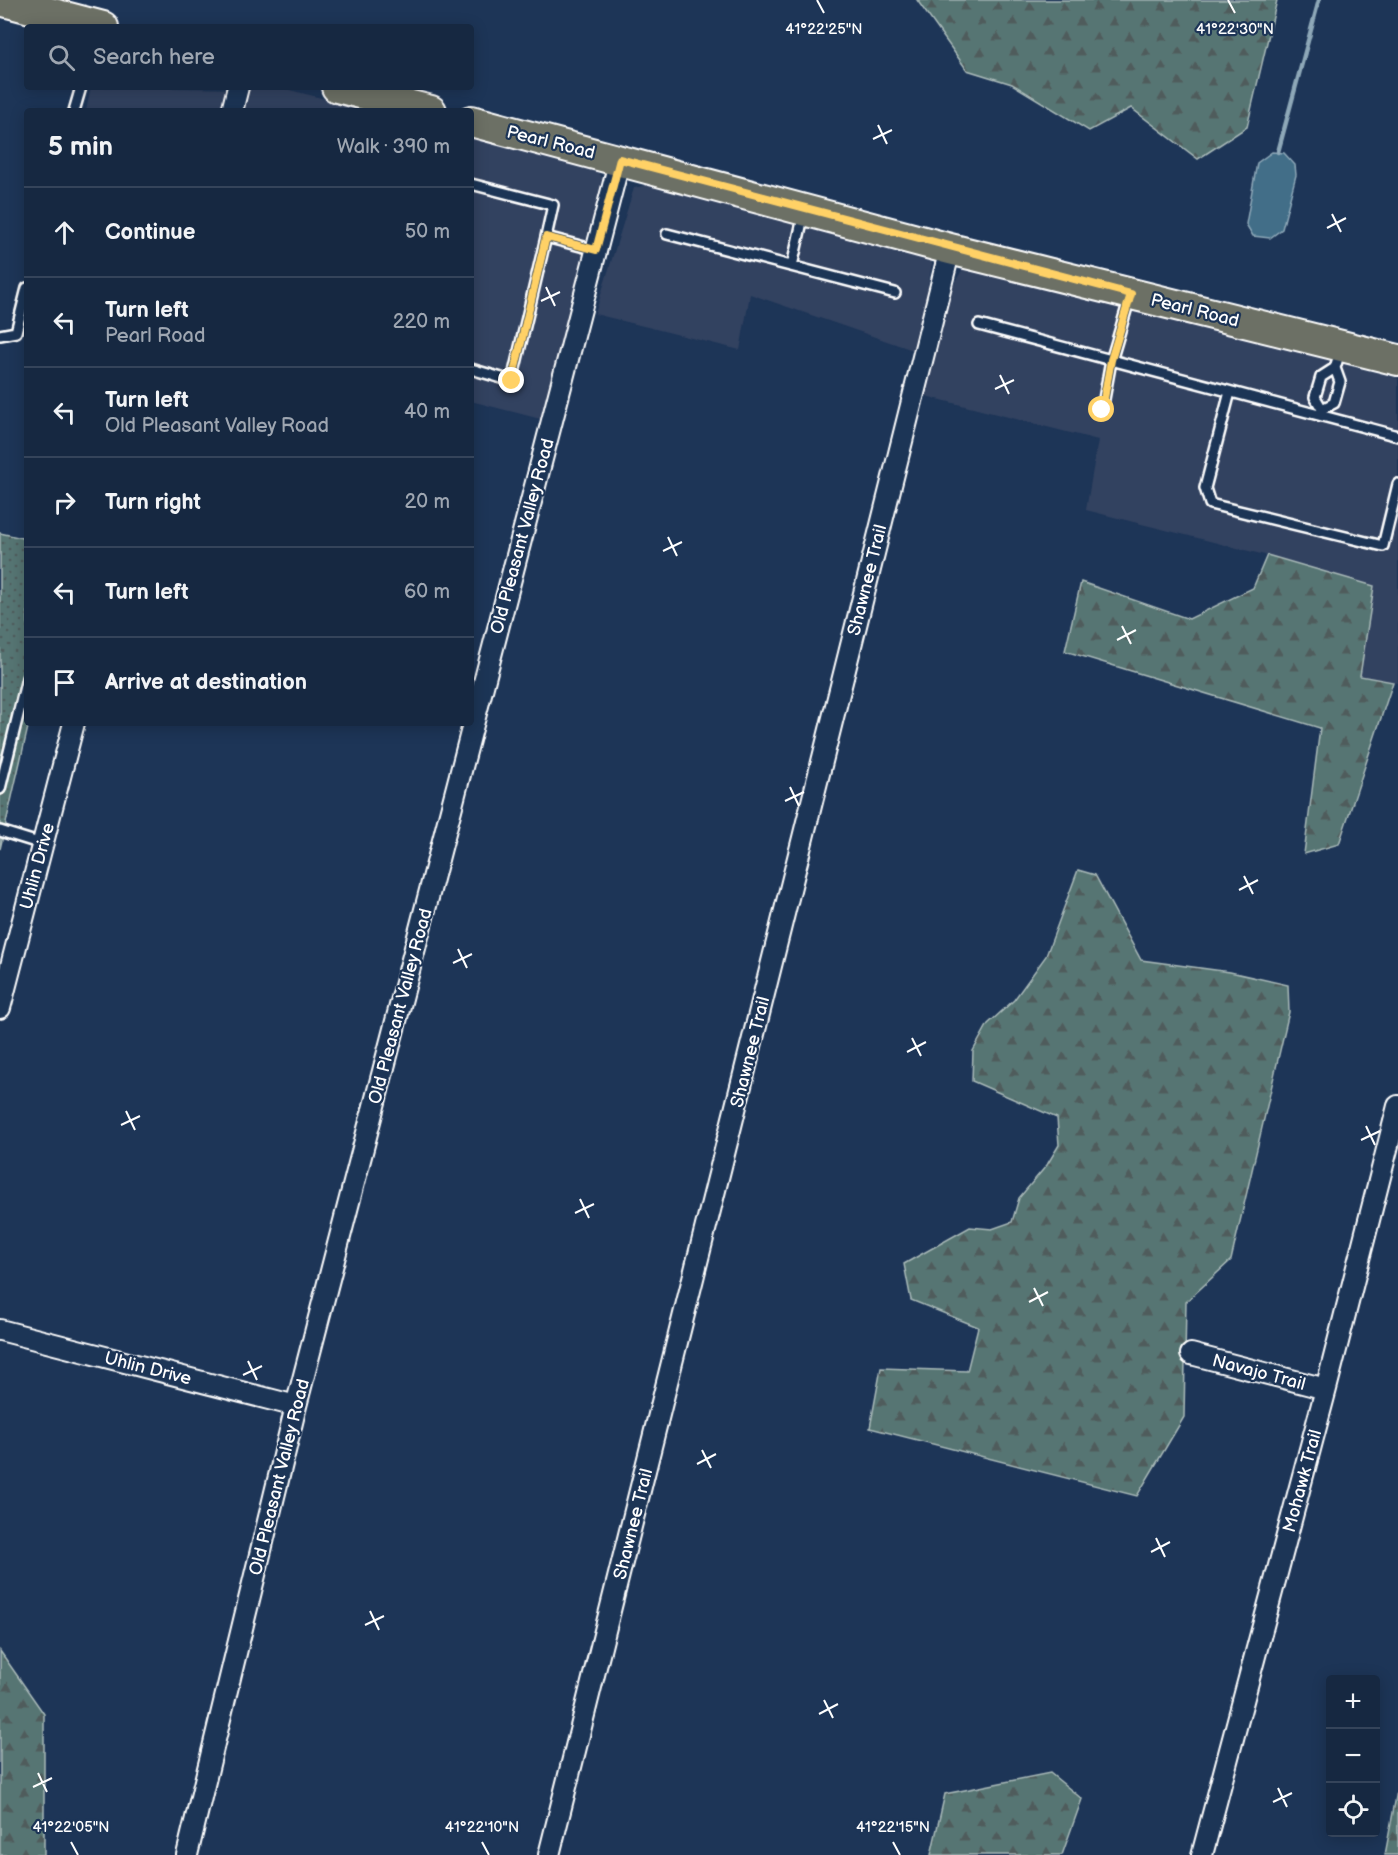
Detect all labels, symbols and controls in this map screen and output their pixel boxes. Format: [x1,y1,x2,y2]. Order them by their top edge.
text: 41°22'25"N [785,20,863,39]
text: 41°22'30"N [1196,20,1274,39]
search box [24,24,474,90]
icon: search [45,41,78,74]
text: Search here [93,44,215,71]
street label: Pearl Road [504,121,597,164]
text: 5 min [48,132,113,163]
text: Walk · 390 m [337,135,450,159]
icon: ahead [48,216,81,249]
text: Continue [105,219,195,246]
text: 50 m [405,220,450,244]
street label: Pearl Road [1148,289,1241,332]
text: Turn left [105,297,189,324]
icon: left [48,306,81,339]
text: 220 m [393,310,450,334]
text: Pearl Road [105,324,205,348]
route end [498,367,524,393]
text: Turn left [105,387,189,414]
icon: left [48,396,81,429]
route start [1088,396,1114,422]
text: 40 m [404,400,450,424]
text: Old Pleasant Valley Road [105,414,329,438]
street label: Old Pleasant Valley Road [486,436,559,636]
icon: right [48,486,81,519]
text: Turn right [105,489,201,516]
text: 20 m [405,490,450,514]
street label: Shawnee Trail [844,523,891,638]
icon: left [48,576,81,609]
text: Turn left [105,579,189,606]
text: 60 m [404,580,450,604]
icon: arrive [48,666,81,699]
text: Arrive at destination [105,669,307,696]
street label: Uhlin Drive [16,820,59,912]
street label: Old Pleasant Valley Road [364,906,437,1106]
street label: Shawnee Trail [727,995,774,1110]
street label: Uhlin Drive [102,1348,194,1389]
street label: Navajo Trail [1210,1350,1308,1395]
street label: Old Pleasant Valley Road [245,1377,314,1577]
street label: Mohawk Trail [1279,1427,1326,1535]
street label: Shawnee Trail [610,1467,657,1582]
map controls [1326,1675,1380,1837]
button: + [1326,1675,1380,1729]
button: − [1326,1729,1380,1783]
button: locate [1326,1783,1380,1837]
text: 41°22'05"N [32,1818,110,1837]
text: 41°22'10"N [445,1818,519,1837]
text: 41°22'15"N [856,1818,930,1837]

